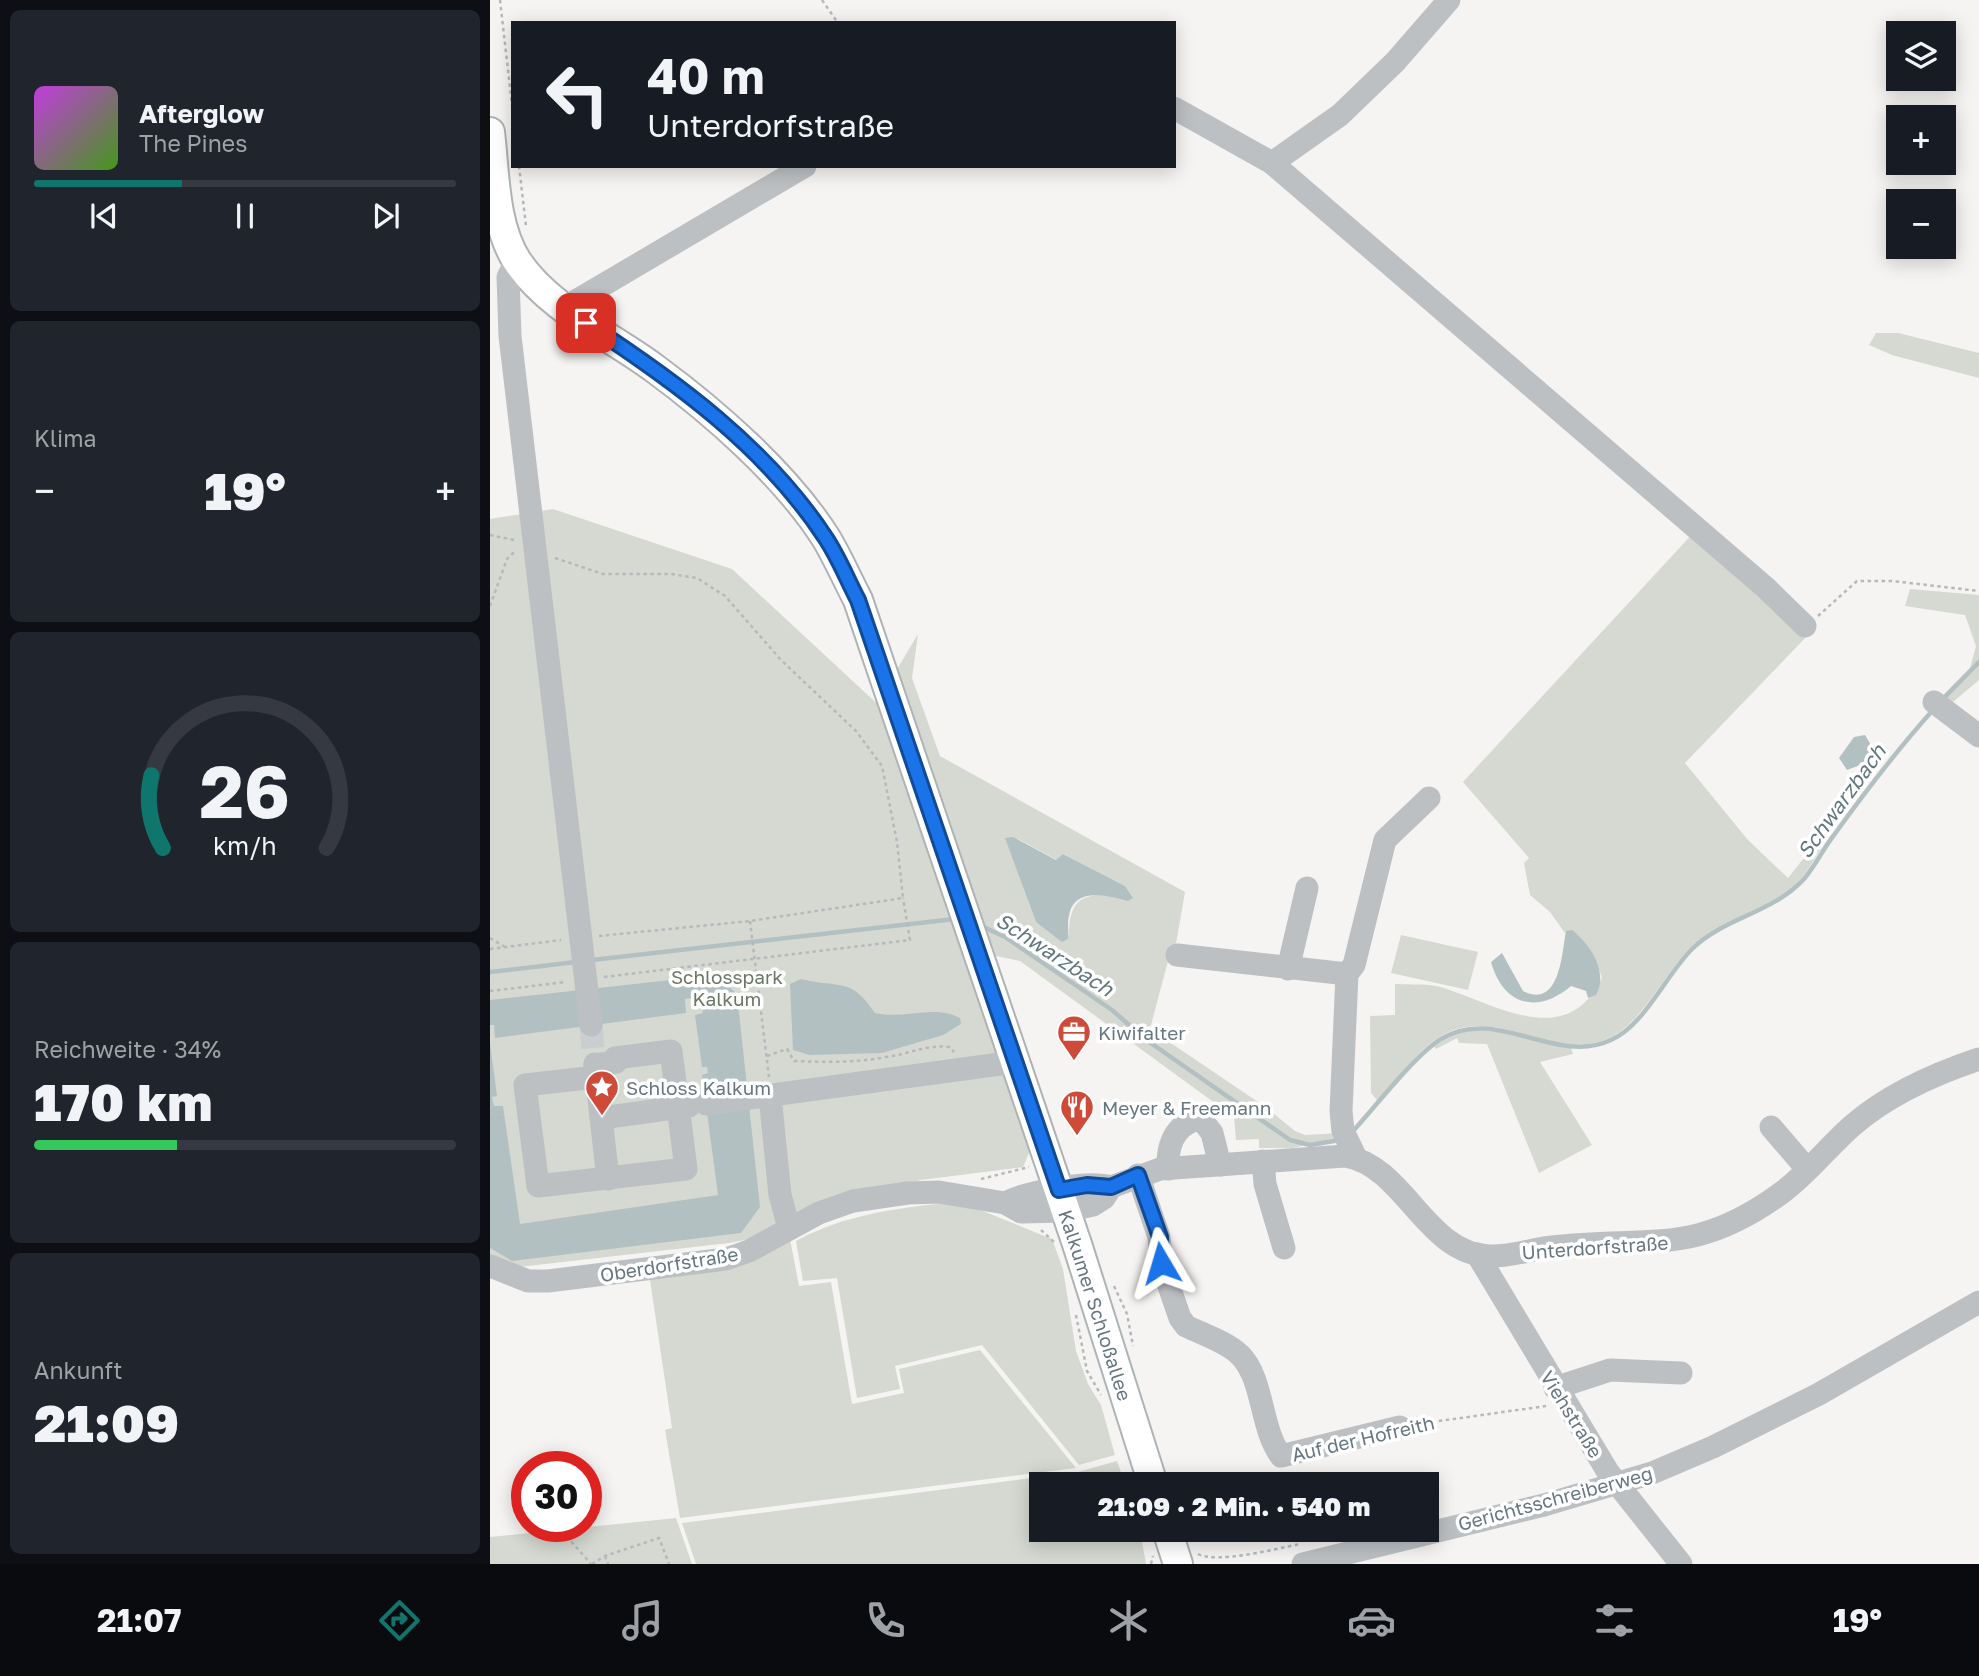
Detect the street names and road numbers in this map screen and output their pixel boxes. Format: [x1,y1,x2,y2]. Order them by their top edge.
street label: Kalkumer Schloßallee [1055,1206,1137,1403]
street label: Unterdorfstraße [1521,1230,1669,1264]
street label: Oberdorfstraße [598,1242,740,1286]
street label: Viehstraße [1536,1366,1608,1462]
street label: Auf der Hofreith [1289,1410,1437,1466]
street label: Gerichtsschreiberweg [1455,1461,1655,1535]

